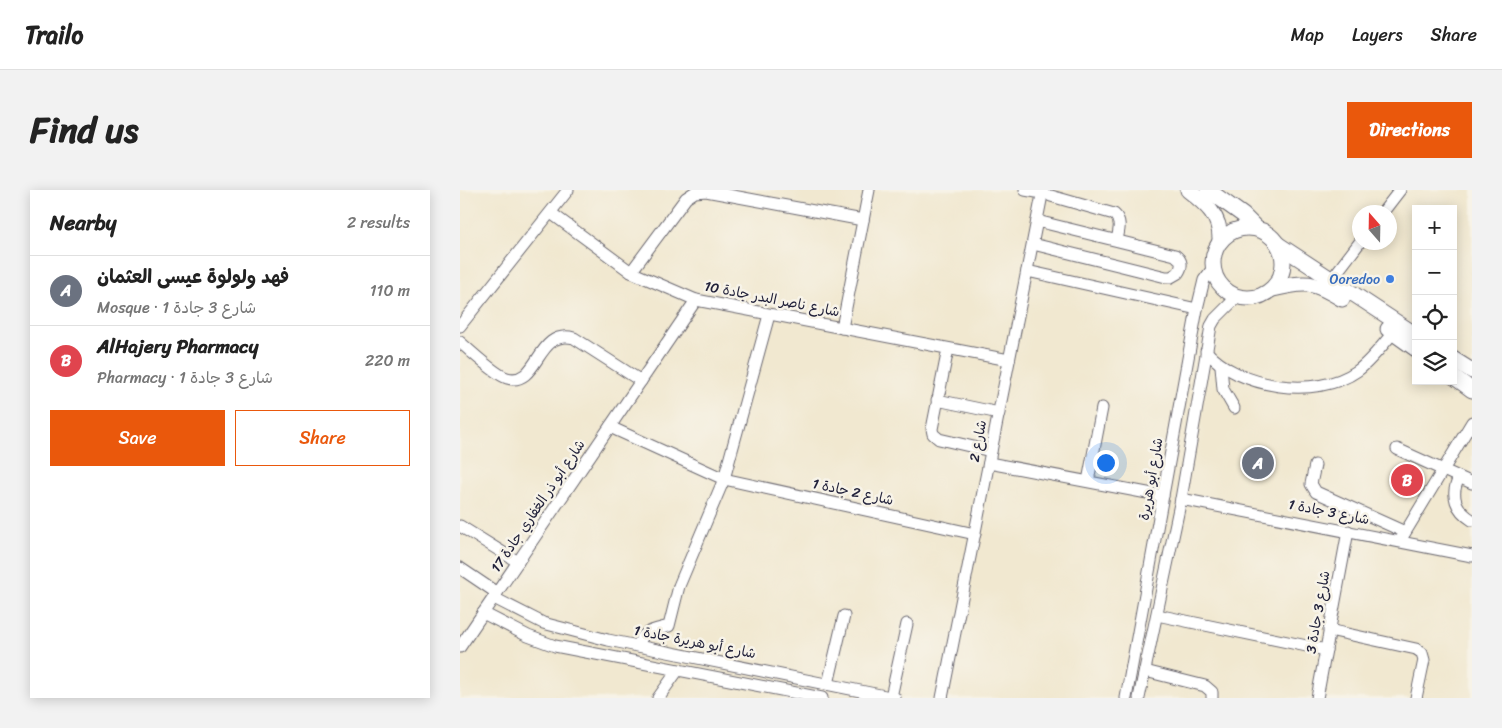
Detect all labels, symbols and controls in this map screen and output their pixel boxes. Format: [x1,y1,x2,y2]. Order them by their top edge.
text: Trailo [25,14,83,56]
text: Map [1291,19,1324,51]
text: Layers [1352,19,1403,51]
text: Share [1431,19,1477,51]
text: Find us [30,99,138,161]
button: Directions [1347,102,1472,158]
text: Nearby [50,204,116,242]
north arrow [1352,205,1397,250]
map controls [1412,205,1457,385]
button: + [1412,205,1457,250]
text: 2 results [347,208,410,237]
button: − [1412,250,1457,295]
text: فهد ولولوة عيسى العثمان [97,260,289,293]
place label: Ooredoo [1329,267,1380,292]
marker: Ooredoo [1384,273,1396,285]
street label: شارع ناصر البدر جادة 10 [702,274,842,324]
text: A [61,276,71,305]
text: 110 m [370,276,410,305]
text: Mosque · شارع 3 جادة 1 [97,293,256,322]
button: locate [1412,295,1457,340]
text: AlHajery Pharmacy [97,330,259,363]
button: layers [1412,340,1457,385]
text: B [61,346,71,375]
text: 220 m [365,346,410,375]
text: Pharmacy · شارع 3 جادة 1 [97,363,273,392]
button: Save [50,410,225,466]
button: Share [235,410,410,466]
street label: شارع 2 [962,418,994,464]
street label: شارع أبو ذر الغفاري جادة 17 [484,434,592,578]
street label: شارع أبو هريرة [1131,436,1171,522]
pin: A [1242,444,1274,482]
your location [1093,450,1119,476]
pin: B [1391,461,1423,499]
street label: شارع 2 جادة 1 [810,471,896,513]
street label: شارع 3 جادة 1 [1286,492,1372,532]
street label: شارع 3 جادة 3 [1298,569,1338,655]
street label: شارع أبو هريرة جادة 1 [632,618,758,666]

